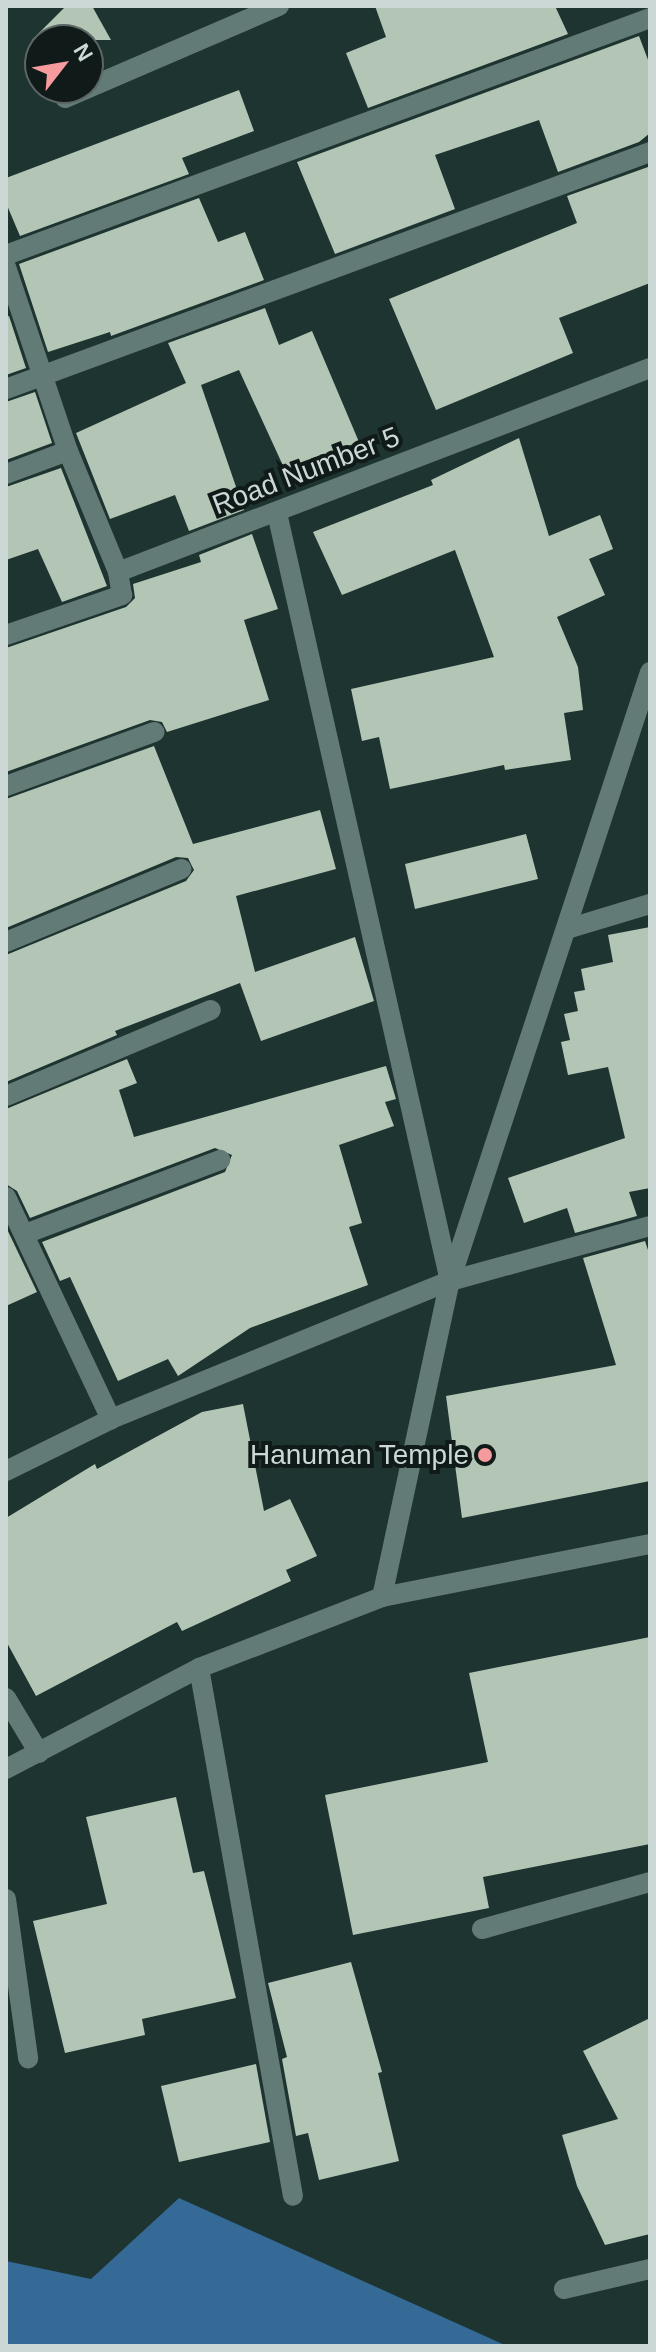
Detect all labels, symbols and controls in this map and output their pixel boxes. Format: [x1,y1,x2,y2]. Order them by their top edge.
north arrow [24,24,104,104]
text: N [68,39,98,66]
street label: Road Number 5 [208,420,404,522]
place label: Hanuman Temple [250,1438,469,1472]
marker: Hanuman Temple [476,1446,494,1464]

